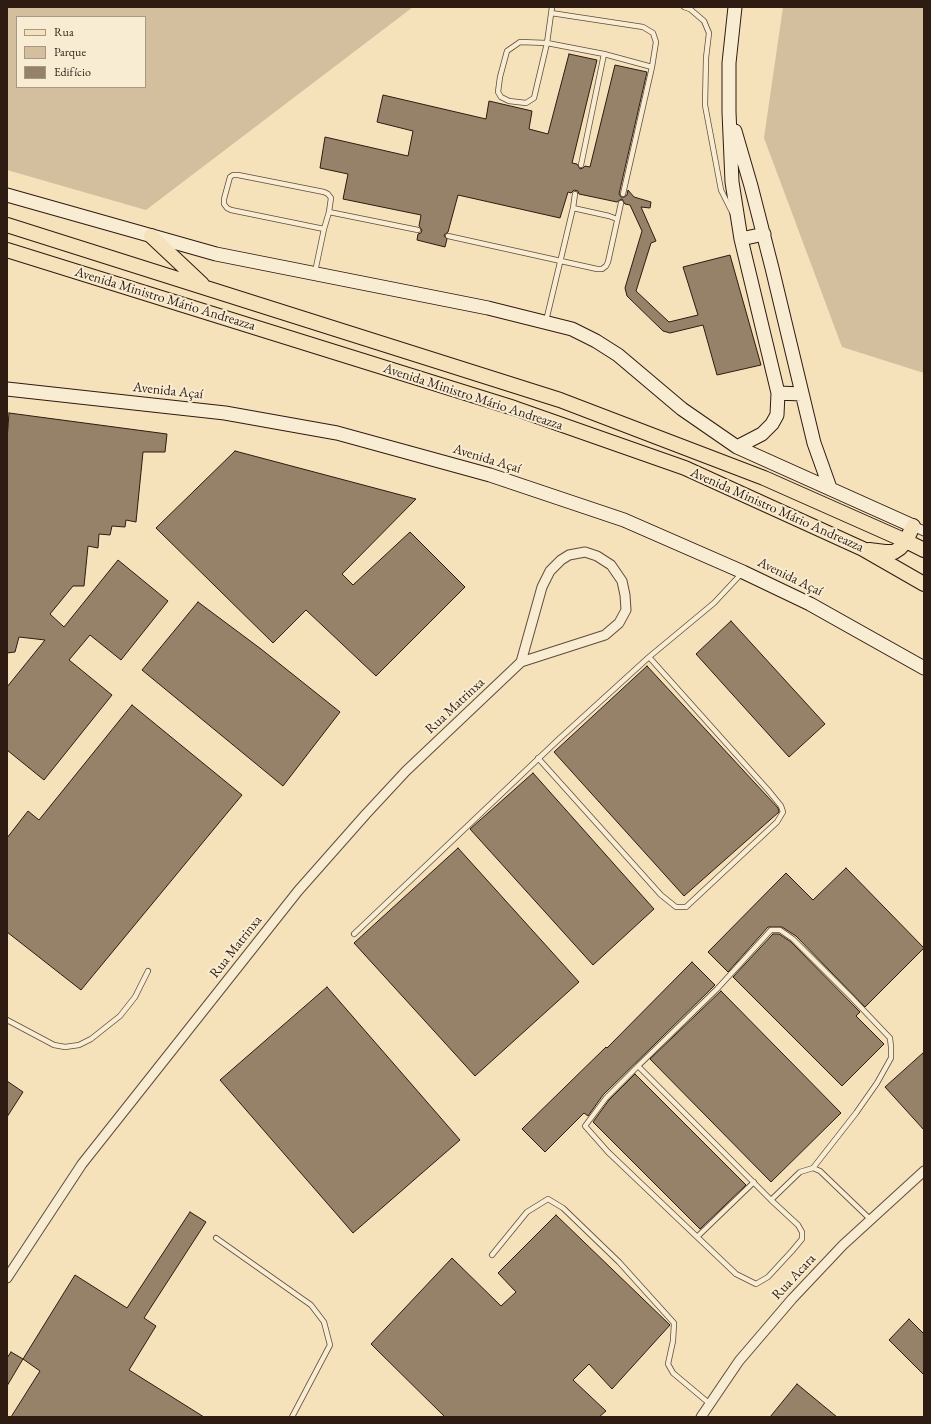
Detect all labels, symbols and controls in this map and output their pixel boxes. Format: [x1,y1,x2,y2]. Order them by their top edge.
legend [16,16,146,88]
text: Rua [54,24,74,40]
text: Parque [54,44,86,60]
text: Edifício [54,64,91,80]
street label: Avenida Ministro Mário Andreazza [73,263,257,335]
street label: Avenida Ministro Mário Andreazza [381,360,565,434]
street label: Avenida Açaí [132,379,204,403]
street label: Avenida Açaí [451,441,523,477]
street label: Avenida Ministro Mário Andreazza [688,464,866,556]
street label: Avenida Açaí [755,554,825,600]
street label: Rua Matrinxa [422,674,488,738]
street label: Rua Matrinxa [206,912,266,982]
street label: Rua Acara [768,1251,820,1303]

